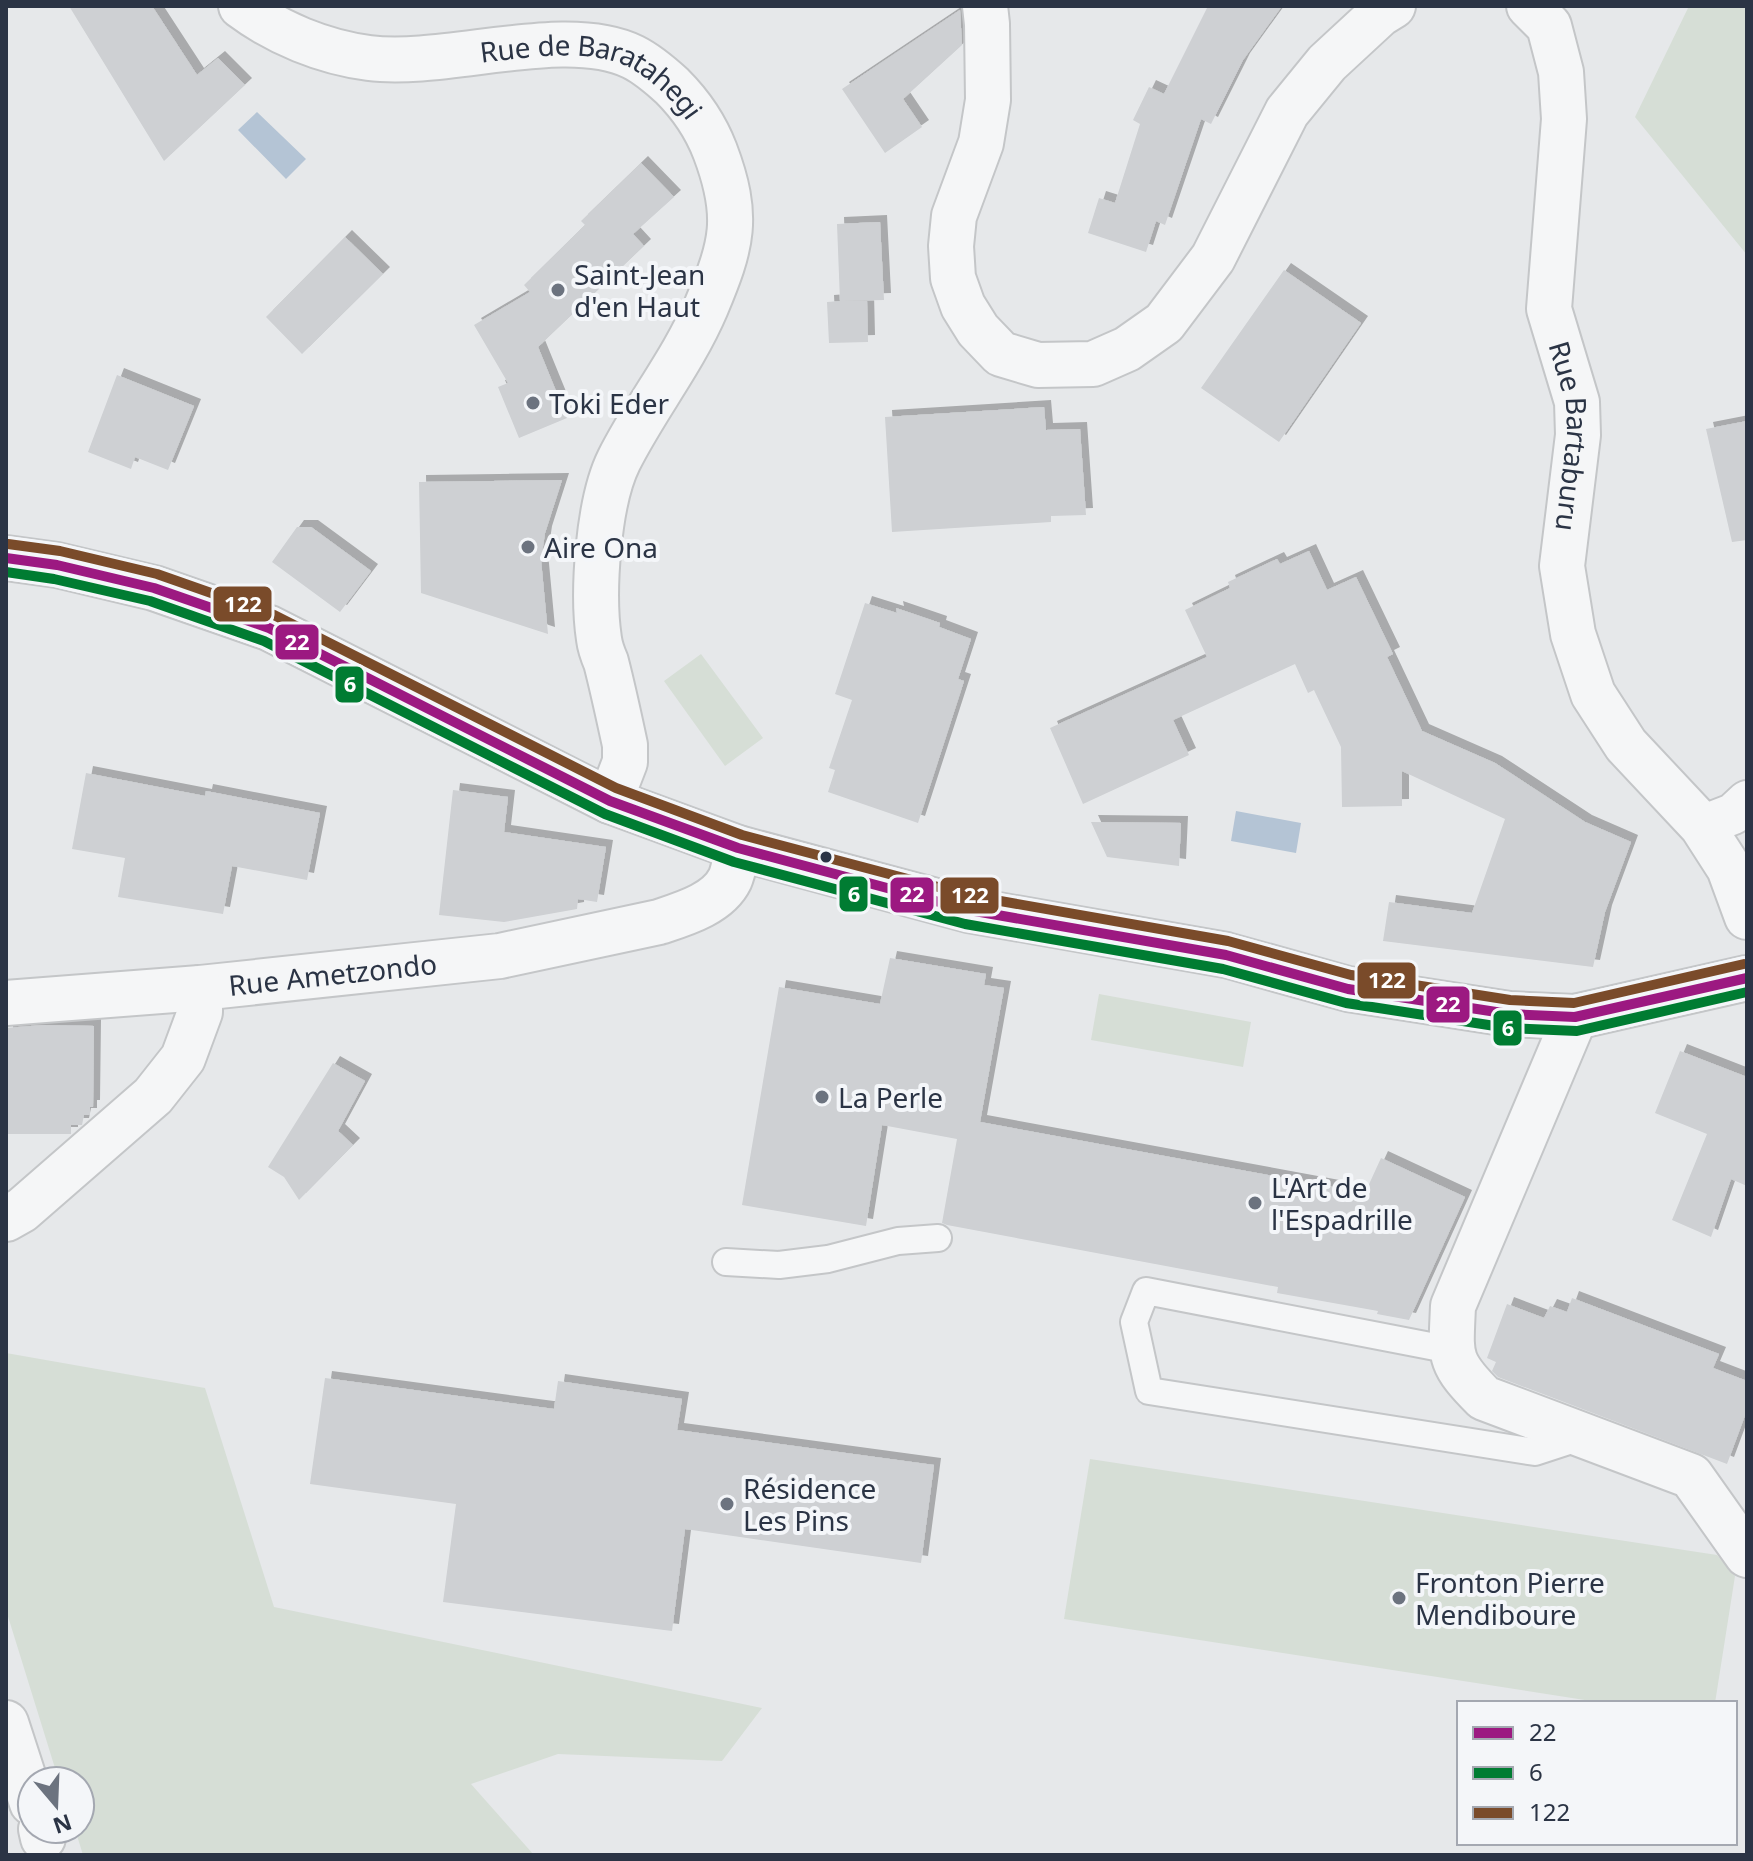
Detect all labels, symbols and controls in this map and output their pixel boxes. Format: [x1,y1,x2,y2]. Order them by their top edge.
street label: Rue de Baratahegi [477,25,712,126]
place label: Saint-Jean d'en Haut [574,255,705,325]
marker: Saint-Jean d'en Haut [549,281,567,299]
street label: Rue Bartaburu [1541,336,1597,533]
place label: Toki Eder [549,384,670,422]
marker: Toki Eder [524,394,542,412]
place label: Aire Ona [544,528,658,566]
marker: Aire Ona [519,538,537,556]
line badge: 122 [212,585,273,623]
text: 122 [224,588,262,618]
line badge: 22 [274,623,320,661]
text: 22 [284,626,310,656]
line badge: 6 [334,665,365,704]
text: 6 [344,668,356,698]
unlabelled marker [818,849,834,865]
line badge: 6 [838,875,869,913]
line badge: 22 [889,876,935,914]
line badge: 122 [939,876,1000,915]
text: 6 [848,878,860,908]
text: 22 [899,878,925,908]
text: 122 [951,879,989,909]
street label: Rue Ametzondo [227,944,439,1004]
line badge: 122 [1356,961,1417,1000]
text: 122 [1368,964,1406,994]
line badge: 22 [1425,985,1471,1024]
text: 22 [1435,988,1461,1018]
line badge: 6 [1492,1009,1523,1047]
text: 6 [1502,1012,1514,1042]
place label: La Perle [838,1078,943,1116]
marker: La Perle [813,1088,831,1106]
place label: L'Art de l'Espadrille [1271,1168,1413,1238]
marker: L'Art de l'Espadrille [1246,1194,1264,1212]
place label: Résidence Les Pins [743,1469,876,1539]
marker: Résidence Les Pins [718,1495,736,1513]
place label: Fronton Pierre Mendiboure [1415,1563,1605,1633]
marker: Fronton Pierre Mendiboure [1390,1589,1408,1607]
legend [1457,1701,1737,1845]
text: 22 [1529,1715,1556,1748]
text: 6 [1529,1755,1543,1788]
north arrow [16,1765,96,1845]
text: 122 [1529,1795,1570,1828]
text: N [49,1808,76,1842]

